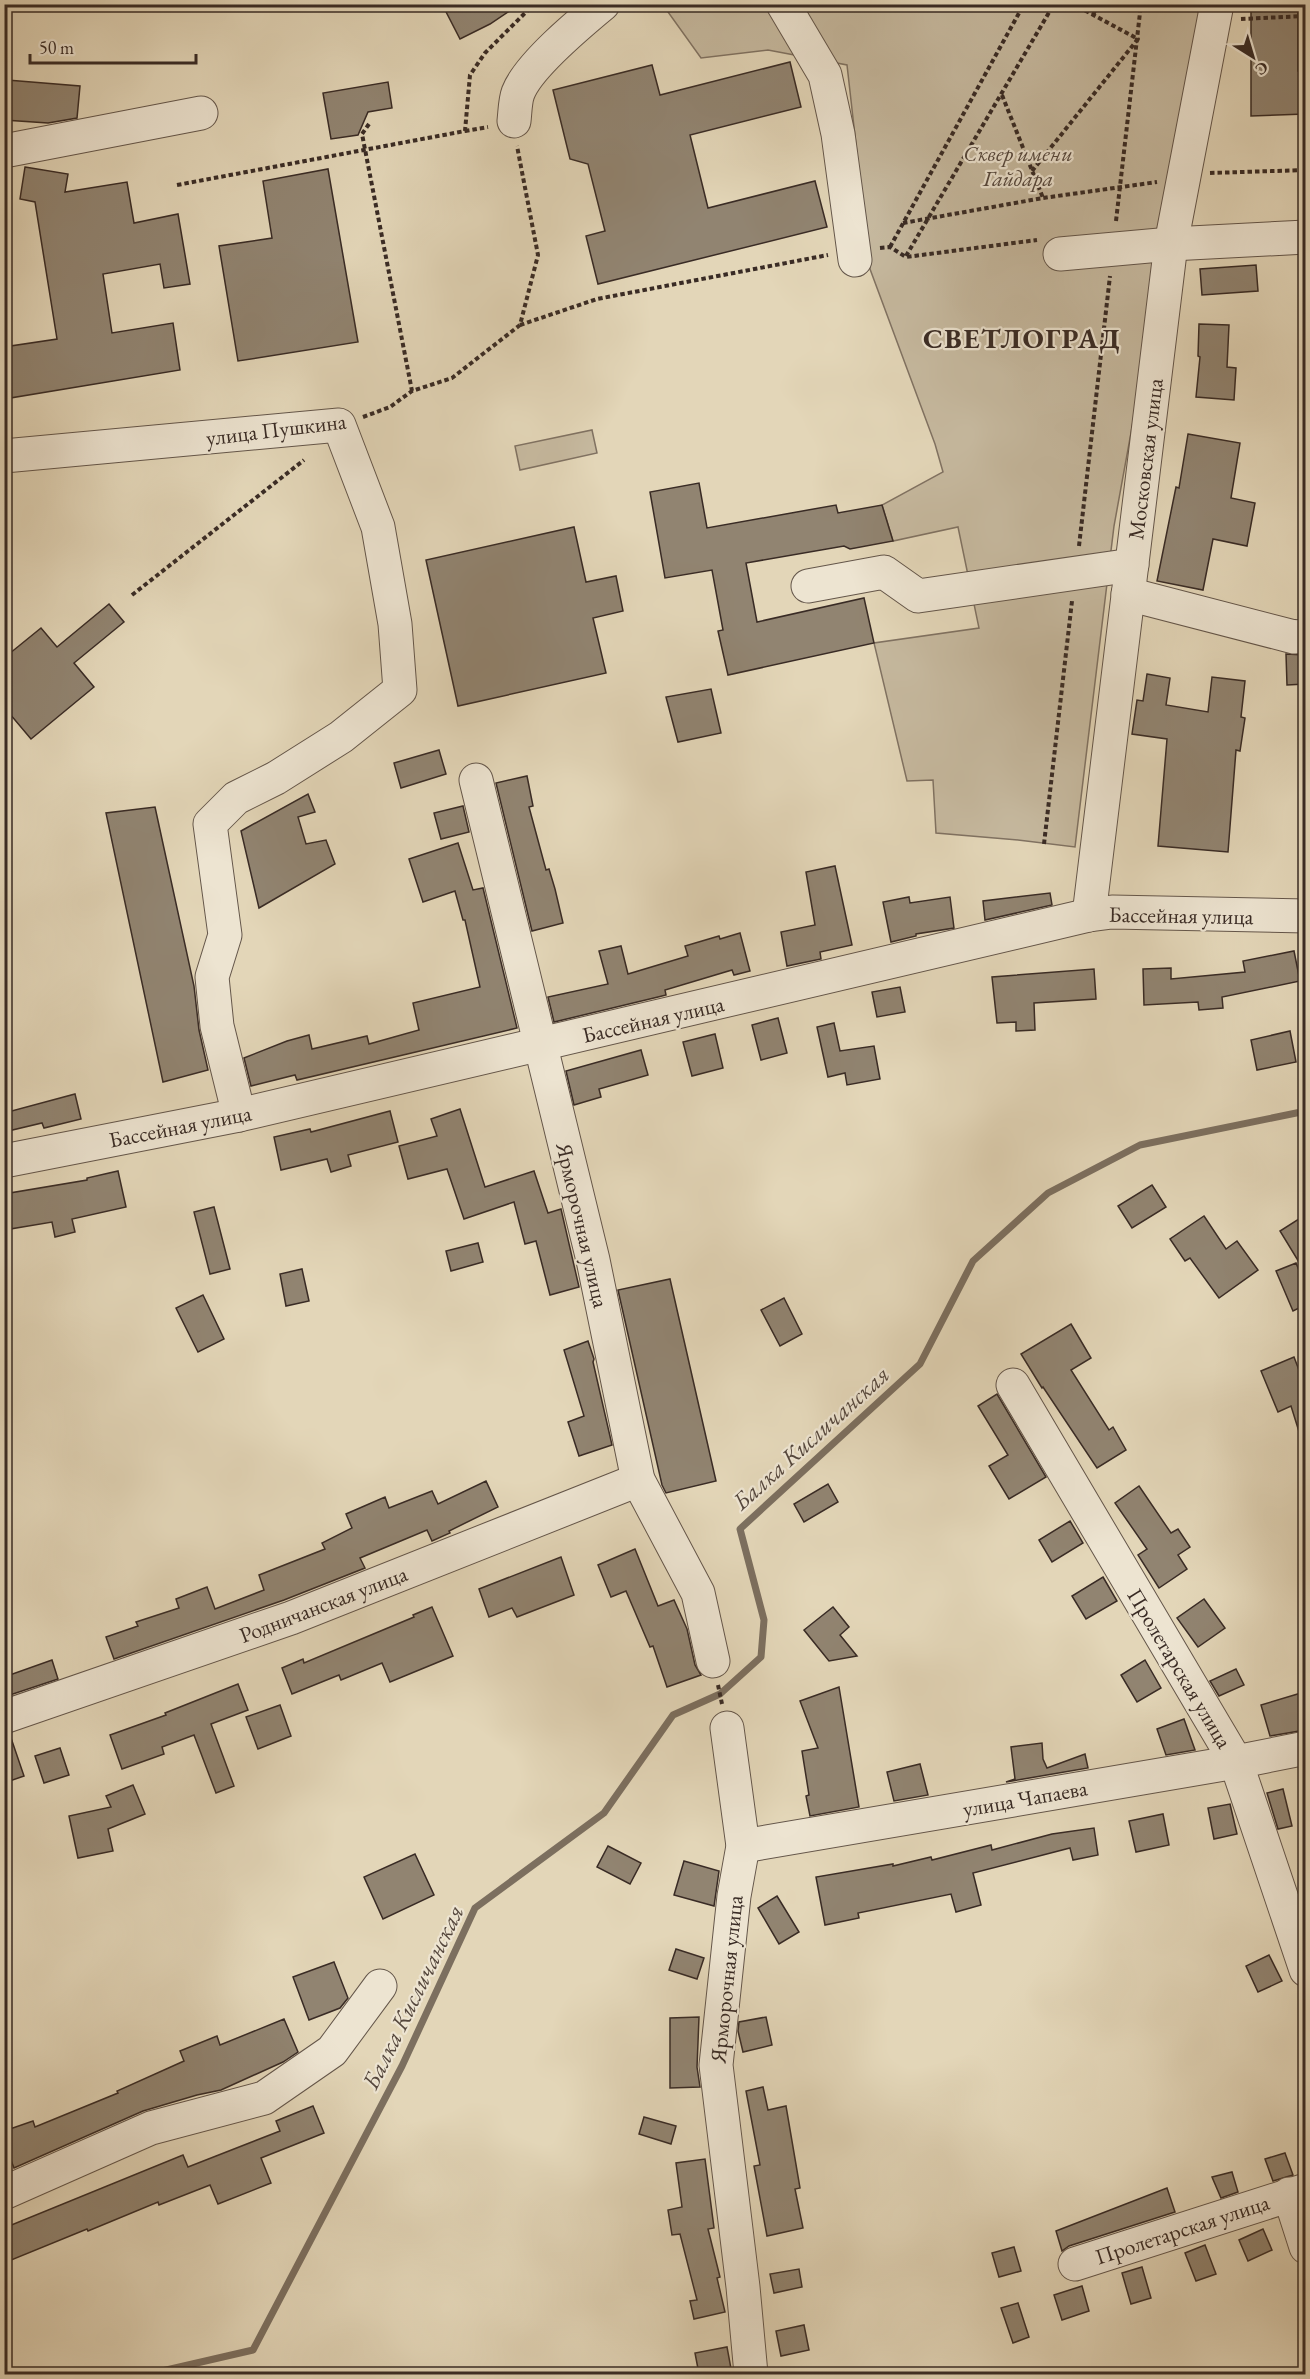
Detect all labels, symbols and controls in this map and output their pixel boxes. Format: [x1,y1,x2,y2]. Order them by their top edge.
scale bar [30,27,196,65]
north arrow [1223,27,1283,87]
text: 50 m [39,36,74,59]
text: С [1251,57,1273,80]
park label: Сквер имени Гайдара [963,139,1073,193]
district label: СВЕТЛОГРАД [923,320,1121,356]
street label: Московская улица [1121,376,1170,541]
street label: улица Пушкина [204,406,348,452]
street label: Бассейная улица [1108,900,1254,931]
street label: Бассейная улица [579,989,727,1050]
street label: Бассейная улица [106,1098,254,1155]
street label: Ярморочная улица [549,1139,616,1311]
water label: Балка Кисличанская [725,1359,896,1517]
street label: Родничанская улица [235,1559,412,1650]
street label: Пролетарская улица [1120,1583,1239,1754]
street label: улица Чапаева [961,1773,1090,1824]
street label: Ярморочная улица [703,1893,750,2065]
water label: Балка Кисличанская [354,1900,471,2095]
street label: Пролетарская улица [1091,2188,1273,2271]

